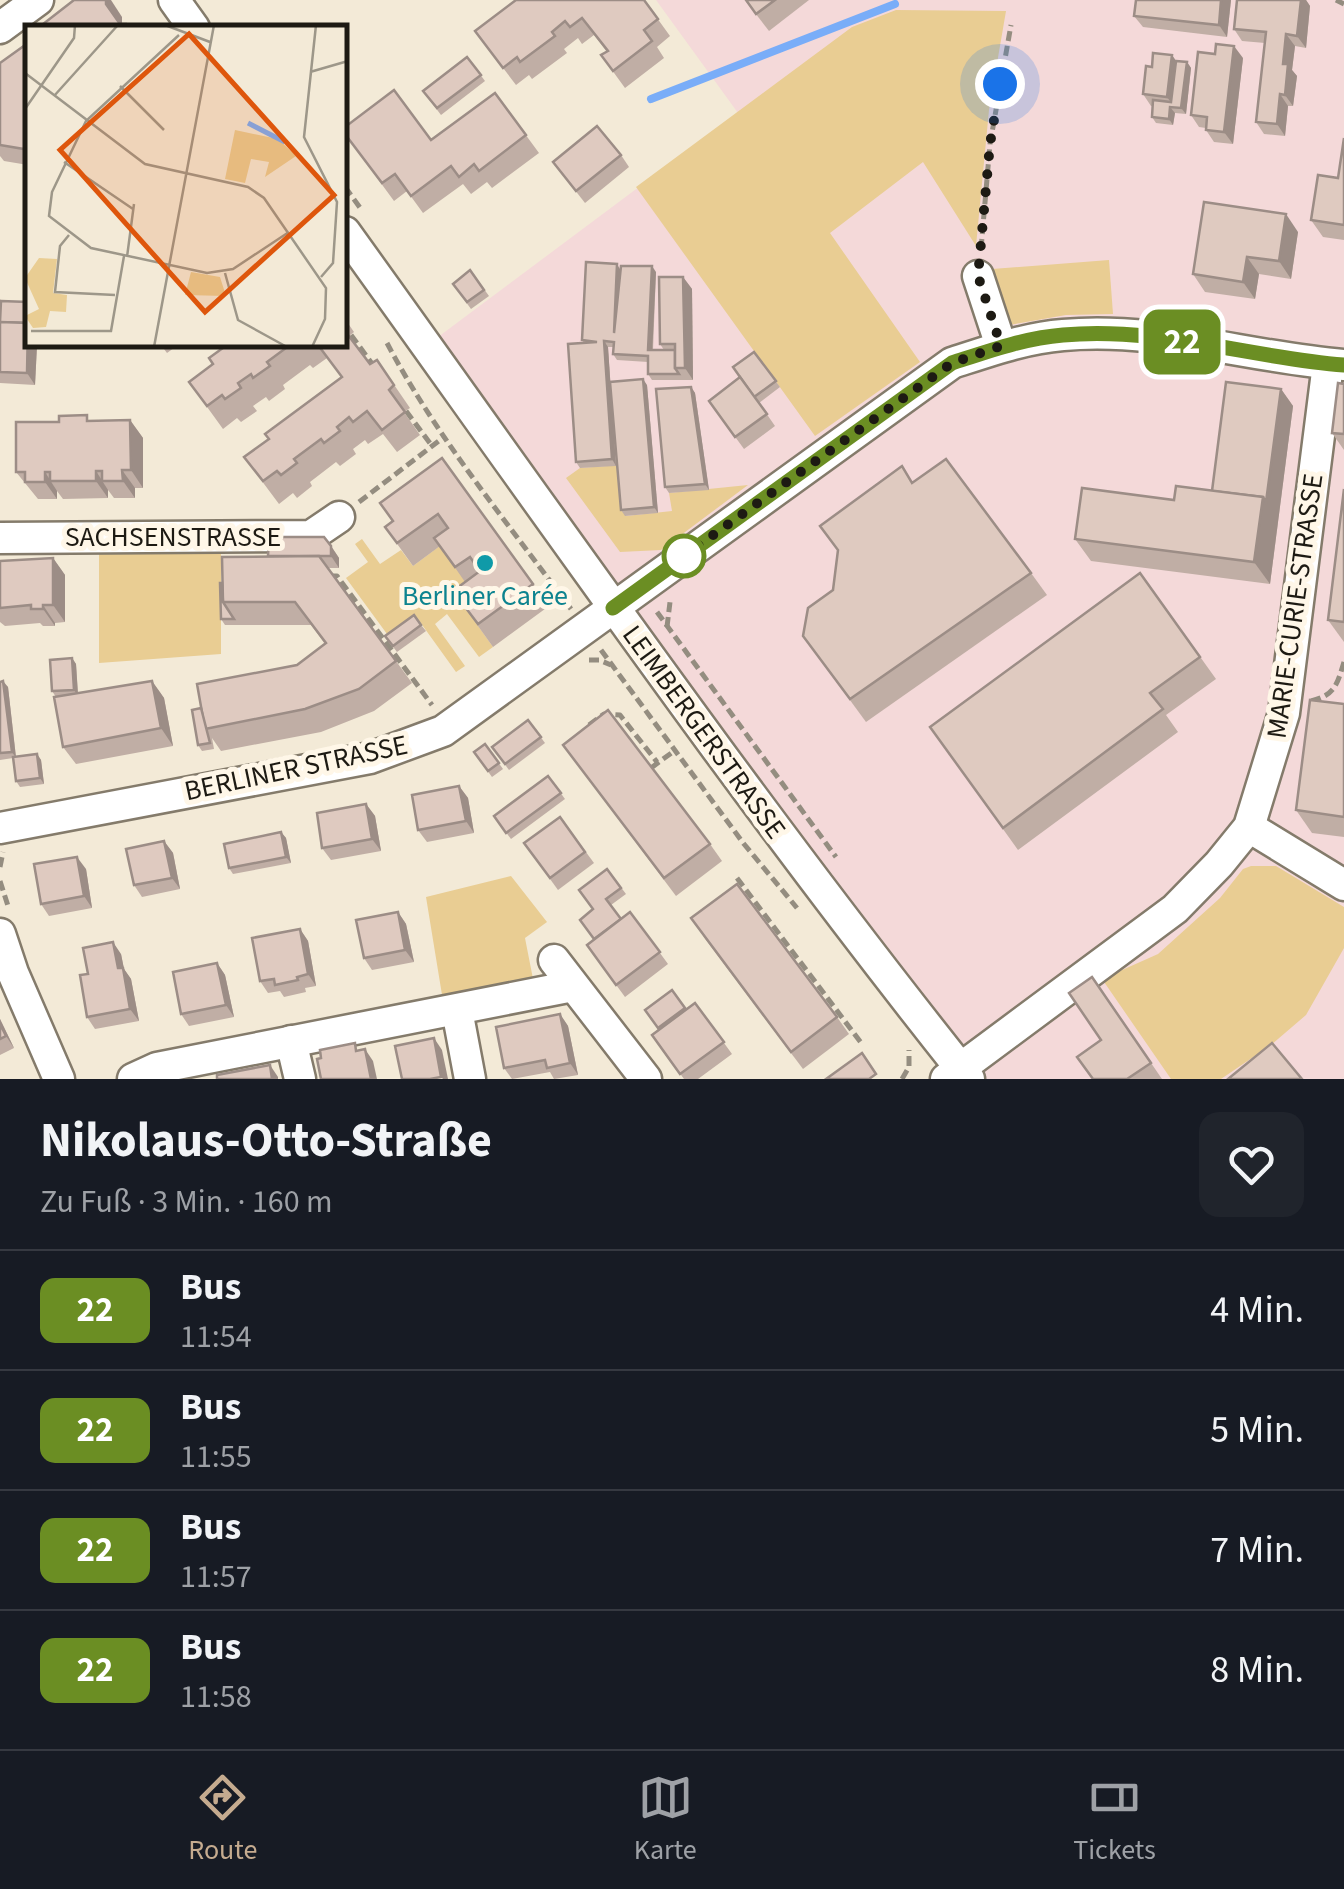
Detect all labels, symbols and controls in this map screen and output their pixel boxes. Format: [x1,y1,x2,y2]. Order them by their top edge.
inset map [25,25,348,348]
your location [975,59,1025,109]
line badge: 22 [1137,310,1227,374]
text: 22 [1164,317,1200,367]
street label: MARIE-CURIE-STRASSE [1257,471,1333,741]
street label: SACHSENSTRASSE [65,517,281,557]
unlabelled marker [663,535,705,577]
marker: Berliner Carée [474,552,496,574]
place label: Berliner Carée [402,576,568,616]
street label: LEIMBERGERSTRASSE [613,617,795,847]
street label: BERLINER STRASSE [181,725,411,811]
text: Nikolaus-Otto-Straße [40,1107,492,1175]
button: heart [1199,1112,1304,1217]
text: Zu Fuß · 3 Min. · 160 m [40,1179,333,1225]
text: Bus [180,1260,241,1314]
text: 4 Min. [1210,1283,1304,1337]
text: 22 [77,1285,113,1335]
text: 11:54 [180,1314,252,1360]
text: Bus [180,1380,241,1434]
text: 5 Min. [1210,1403,1304,1457]
text: 22 [77,1405,113,1455]
text: 11:55 [180,1434,252,1480]
text: Bus [180,1500,241,1554]
text: 7 Min. [1210,1523,1304,1577]
text: 22 [77,1525,113,1575]
text: 11:57 [180,1554,252,1600]
text: Bus [180,1620,241,1674]
text: 8 Min. [1210,1643,1304,1697]
text: 22 [77,1645,113,1695]
text: 11:58 [180,1674,252,1720]
tab: Route [188,1770,257,1870]
tab: Karte [634,1770,697,1870]
tab: Tickets [1073,1770,1156,1870]

